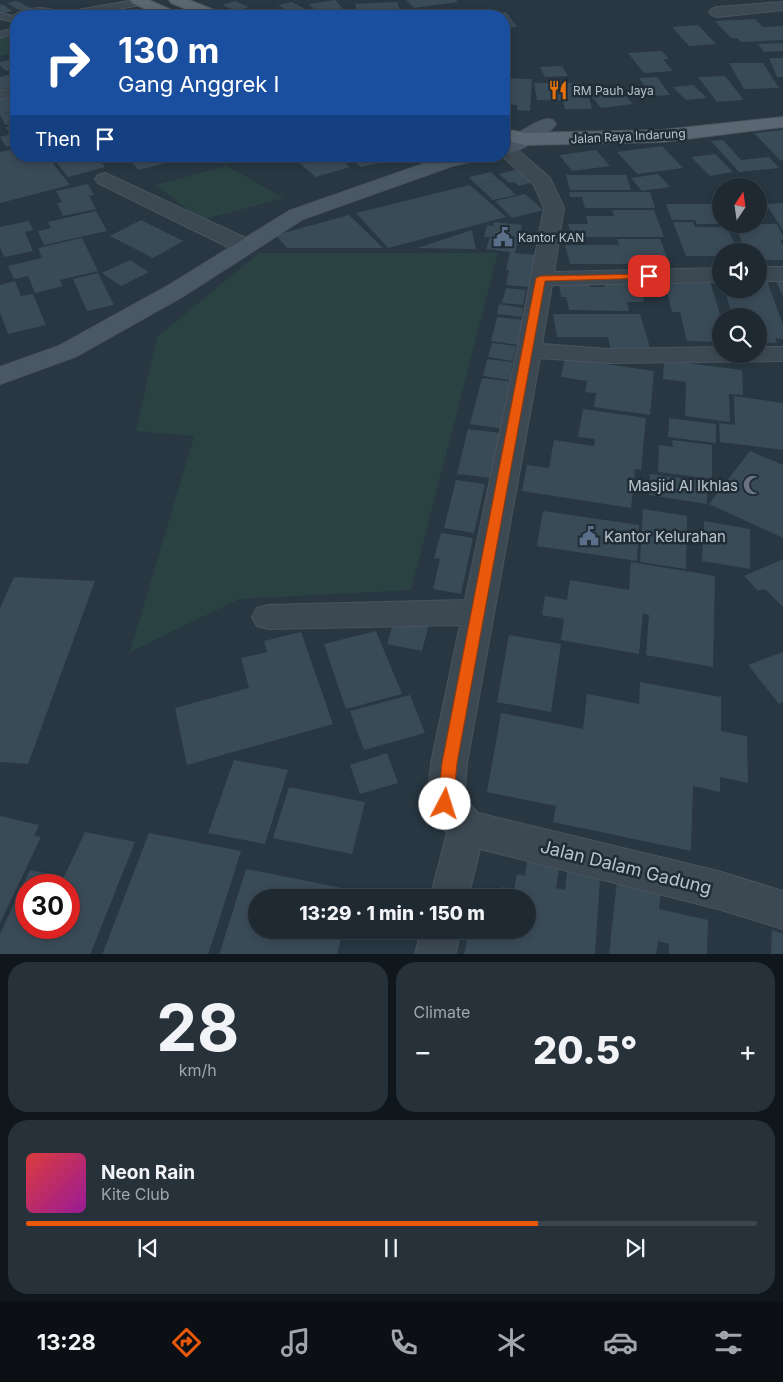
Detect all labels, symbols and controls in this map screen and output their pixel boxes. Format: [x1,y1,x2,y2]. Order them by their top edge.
text: 130 m [118,29,220,71]
icon: right [35,30,100,95]
text: Gang Anggrek I [118,71,280,97]
restaurant icon: RM Pauh Jaya [547,79,569,101]
place label: RM Pauh Jaya [573,83,654,98]
icon: arrive [91,125,119,153]
street label: Jalan Raya Indarung [570,125,686,147]
text: Then [35,128,81,151]
north arrow [712,178,768,232]
map controls [712,178,767,363]
public building icon: Kantor KAN [492,226,514,248]
place label: Kantor KAN [518,230,584,245]
button: sound [712,243,767,298]
pin [628,255,670,297]
icon: arrive [635,262,663,290]
button: search [712,308,767,363]
mosque icon: Masjid Al Ikhlas [742,474,764,496]
place label: Masjid Al Ikhlas [628,476,738,495]
public building icon: Kantor Kelurahan [578,525,600,547]
place label: Kantor Kelurahan [604,527,726,546]
position arrow [418,777,470,829]
street label: Jalan Dalam Gadung [538,836,714,898]
speed limit sign: 30 [15,874,80,939]
text: 13:29 · 1 min · 150 m [299,902,485,925]
text: 28 [156,988,239,1067]
text: Climate [414,1002,470,1022]
text: 20.5° [533,1027,638,1073]
text: − [414,1034,432,1068]
text: + [738,1034,757,1068]
text: km/h [179,1060,217,1080]
text: Neon Rain [101,1161,195,1184]
text: Kite Club [101,1184,170,1204]
icon: previous [134,1234,162,1262]
icon: pause [377,1234,405,1262]
icon: next [621,1234,649,1262]
icon: directions [169,1325,204,1360]
icon: music [278,1325,313,1360]
icon: phone [386,1325,421,1360]
icon: climate [494,1325,529,1360]
icon: car [603,1325,638,1360]
icon: filters [711,1325,746,1360]
text: 13:28 [37,1329,96,1355]

